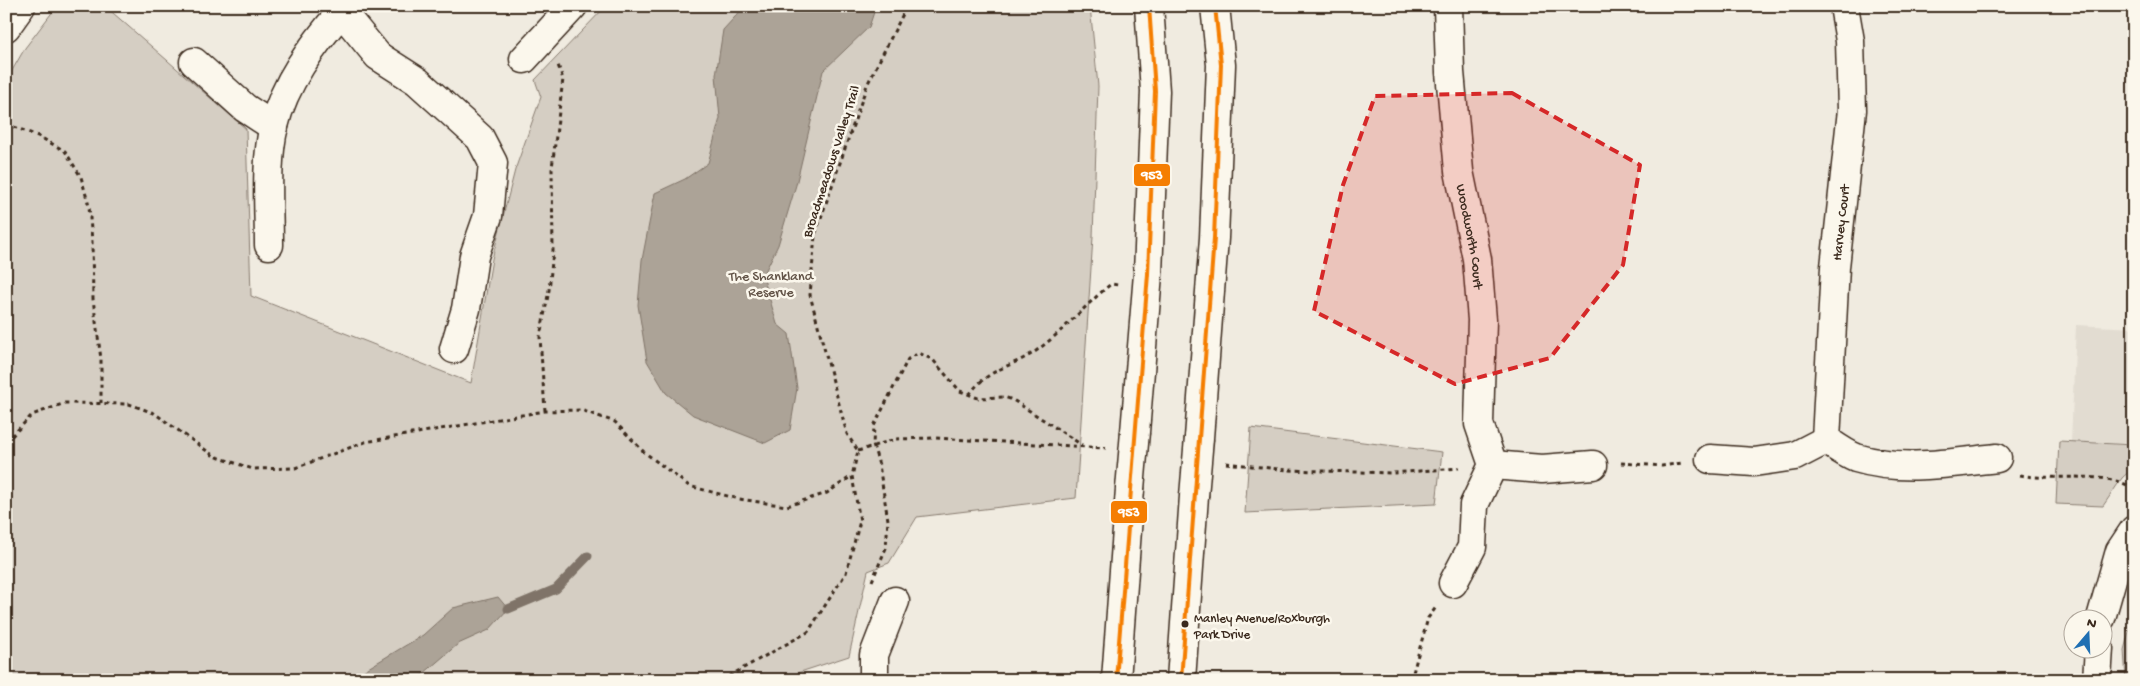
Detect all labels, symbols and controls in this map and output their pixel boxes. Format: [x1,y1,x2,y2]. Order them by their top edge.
street label: Broadmeadows Valley Trail [799,84,865,241]
line badge: 953 [1133,163,1171,187]
text: 953 [1140,168,1163,185]
street label: Woodworth Court [1451,183,1486,291]
street label: Harvey Court [1830,183,1855,262]
park label: The Shankland Reserve [728,269,815,302]
line badge: 953 [1110,500,1148,524]
text: 953 [1117,505,1140,522]
north arrow [2062,608,2112,658]
place label: Manley Avenue/Roxburgh Park Drive [1193,612,1330,643]
text: N [2084,615,2099,634]
marker: Manley Avenue/Roxburgh Park Drive [1180,619,1190,629]

